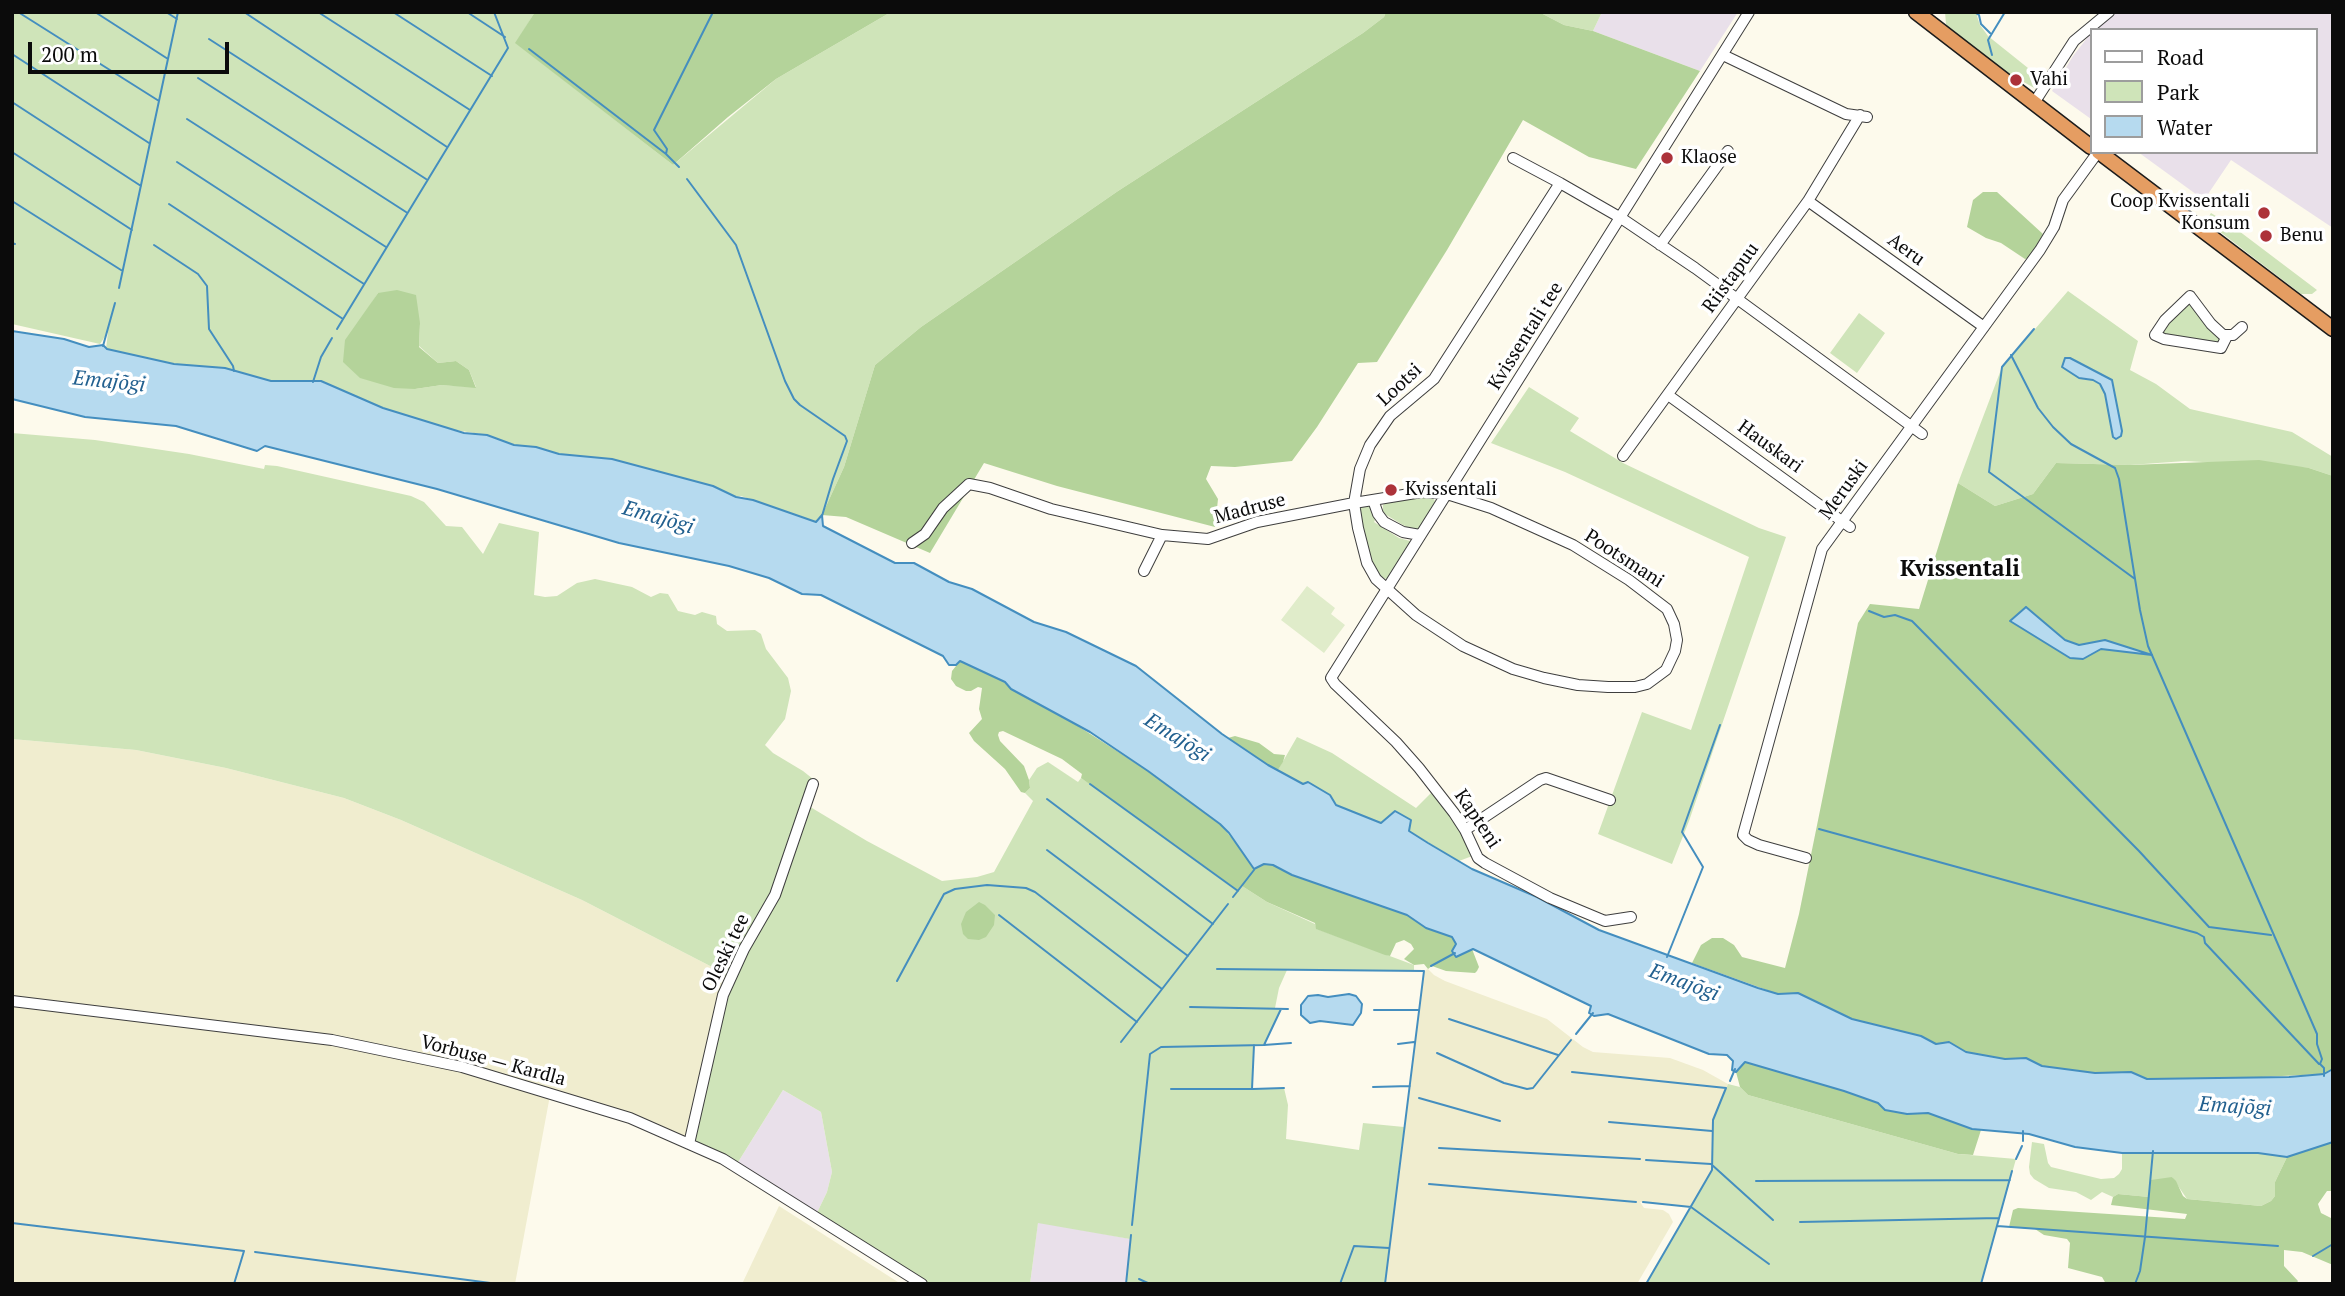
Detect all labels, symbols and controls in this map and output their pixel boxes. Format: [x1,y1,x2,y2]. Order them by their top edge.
scale bar [32,28,233,72]
legend [2090,28,2317,154]
text: 200 m [41,40,98,68]
text: Road [2157,43,2204,71]
place label: Vahi [2030,69,2068,91]
marker: Vahi [2008,72,2024,88]
text: Park [2157,78,2199,106]
text: Water [2157,113,2212,141]
place label: Klaose [1681,147,1737,169]
marker: Klaose [1659,150,1675,166]
place label: Coop Kvissentali Konsum [2110,191,2250,235]
marker: Coop Kvissentali Konsum [2256,205,2272,221]
place label: Benu [2280,225,2323,247]
marker: Benu [2258,228,2274,244]
street label: Aeru [1883,229,1929,271]
street label: Riistapuu [1698,239,1764,317]
street label: Kvissentali tee [1484,278,1568,394]
street label: Lootsi [1373,359,1427,411]
water label: Emajõgi [72,366,146,398]
street label: Hauskari [1733,416,1807,478]
street label: Meruski [1815,456,1873,524]
place label: Kvissentali [1405,479,1497,501]
marker: Kvissentali [1383,482,1399,498]
street label: Madruse [1212,489,1288,529]
water label: Emajõgi [620,496,696,540]
street label: Pootsmani [1580,525,1668,593]
district label: Kvissentali [1900,555,2020,583]
water label: Emajõgi [1140,708,1214,768]
street label: Kapteni [1449,785,1505,853]
street label: Oleski tee [697,910,755,996]
water label: Emajõgi [1646,959,1722,1007]
street label: Vorbuse — Kardla [418,1031,568,1091]
water label: Emajõgi [2198,1092,2272,1122]

